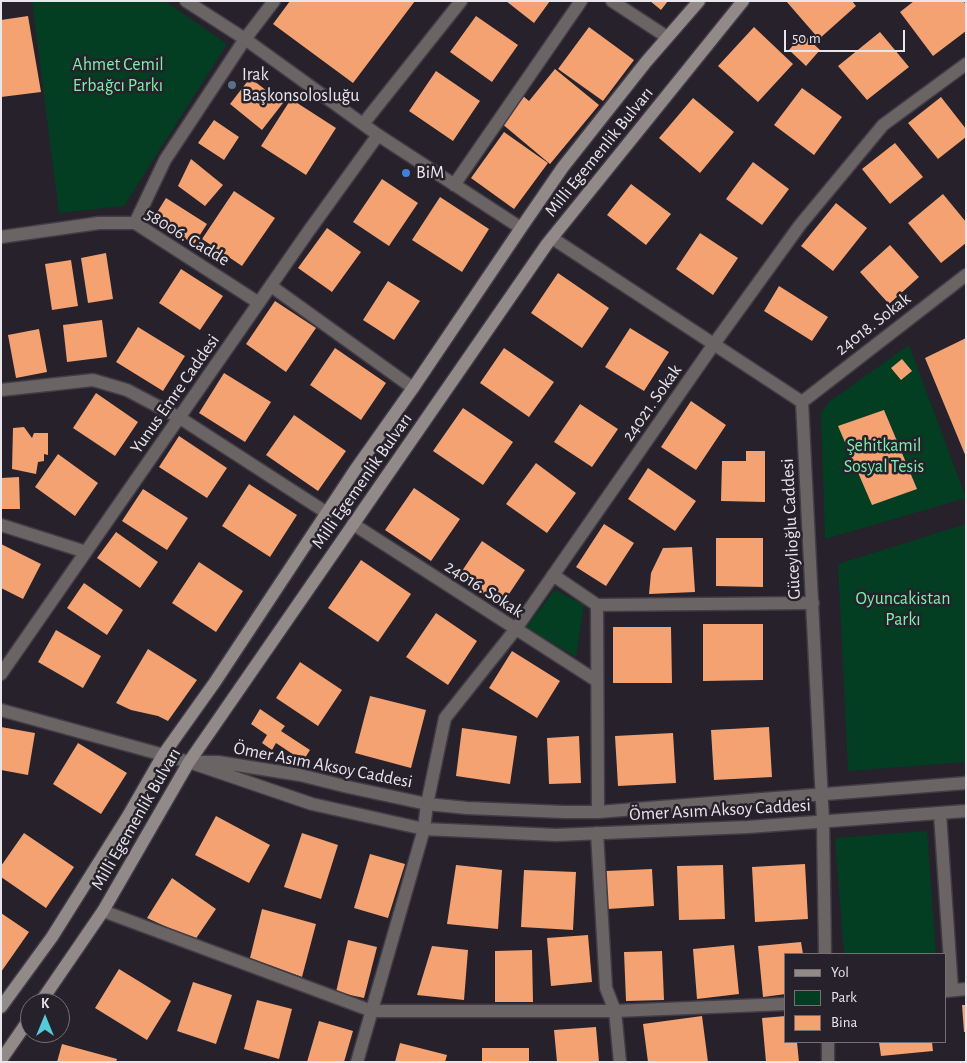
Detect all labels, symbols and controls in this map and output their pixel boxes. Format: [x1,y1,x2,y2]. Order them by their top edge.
scale bar [787,20,908,52]
text: 50 m [792,31,821,46]
park label: Ahmet Cemil Erbağcı Parkı [72,54,164,96]
place label: Irak Başkonsolosluğu [242,64,360,106]
marker: Irak Başkonsolosluğu [226,79,238,91]
street label: Milli Egemenlik Bulvarı [540,83,658,221]
place label: BiM [416,162,444,184]
marker: BiM [400,167,412,179]
street label: 58006. Cadde [141,203,233,271]
street label: 24018. Sokak [831,288,915,360]
street label: Yunus Emre Caddesi [126,330,224,458]
street label: 24021. Sokak [618,360,686,446]
street label: Milli Egemenlik Bulvarı [307,409,417,553]
park label: Şehitkamil Sosyal Tesis [844,435,924,478]
street label: Güceylioğlu Caddesi [777,458,805,600]
street label: 24016. Sokak [441,556,527,622]
park label: Oyuncakistan Parkı [856,588,950,630]
street label: Ömer Asım Aksoy Caddesi [232,737,414,793]
street label: Milli Egemenlik Bulvarı [86,744,186,894]
street label: Ömer Asım Aksoy Caddesi [629,794,811,826]
legend [784,953,947,1043]
text: Yol [831,965,849,980]
text: Park [831,990,857,1005]
north arrow [20,993,70,1043]
text: K [41,997,49,1011]
text: Bina [831,1015,857,1030]

